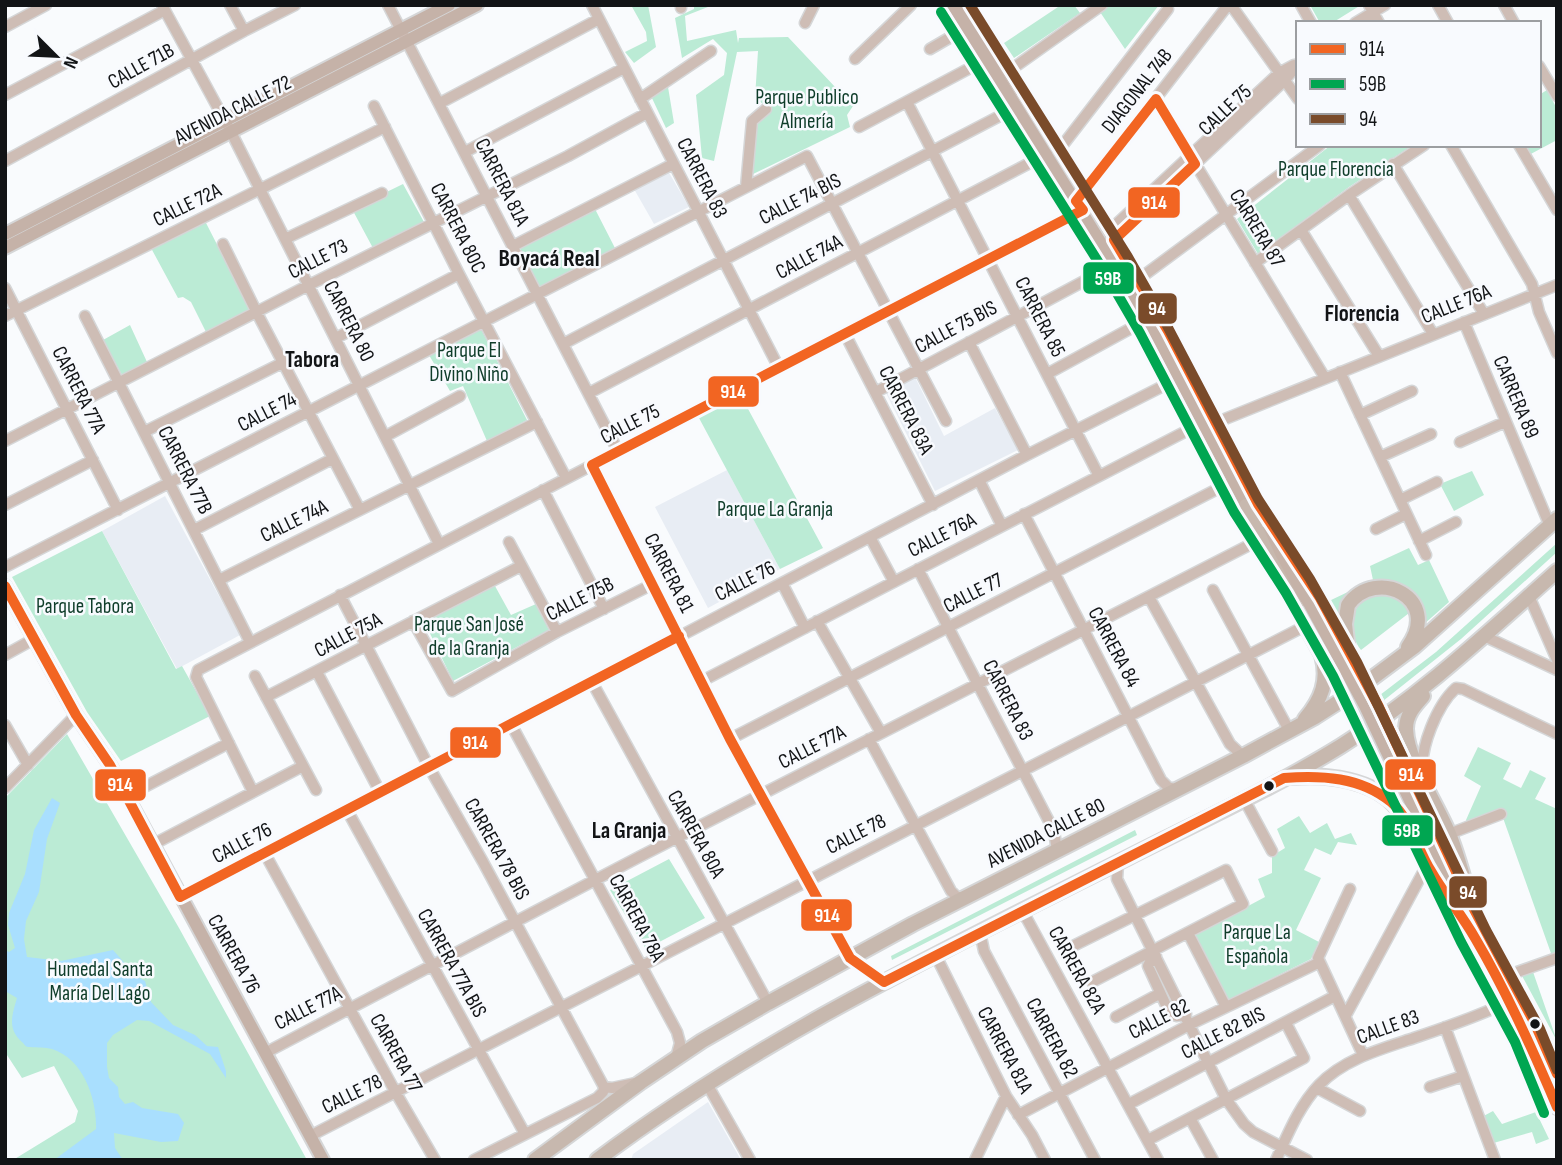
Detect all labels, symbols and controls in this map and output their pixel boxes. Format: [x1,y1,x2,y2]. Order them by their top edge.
north arrow [21,21,91,91]
legend [1296,21,1541,147]
text: 914 [1359,37,1385,62]
street label: CALLE 71B [103,38,179,94]
street label: DIAGONAL 74B [1096,44,1178,138]
text: N [58,53,83,72]
street label: AVENIDA CALLE 72 [170,70,296,151]
text: 59B [1359,72,1386,97]
street label: CALLE 75 [1193,79,1257,141]
park label: Parque Publico Almería [755,85,859,134]
text: 94 [1359,107,1377,132]
street label: CARRERA 81A [469,134,535,231]
street label: CARRERA 83 [671,134,733,222]
park label: Parque Florencia [1278,157,1394,182]
street label: CALLE 74 BIS [755,168,845,230]
street label: CALLE 72A [149,177,226,232]
street label: CARRERA 80C [425,179,491,277]
street label: CARRERA 87 [1224,184,1290,272]
line badge: 914 [1127,186,1181,219]
text: 914 [1141,192,1167,215]
street label: CALLE 74A [771,229,847,285]
street label: CALLE 73 [284,233,352,285]
district label: Boyacá Real [498,244,600,273]
line badge: 59B [1082,261,1135,295]
text: 59B [1095,268,1121,291]
street label: CARRERA 85 [1009,273,1071,361]
street label: CARRERA 80 [318,276,380,366]
street label: CALLE 76A [1417,278,1496,329]
line badge: 94 [1137,292,1178,325]
street label: CALLE 75 BIS [911,295,1001,359]
text: 94 [1148,298,1166,321]
district label: Florencia [1325,300,1399,328]
park label: Parque El Divino Niño [429,338,509,387]
street label: CARRERA 77A [46,342,112,439]
district label: Tabora [285,346,339,374]
street label: CARRERA 89 [1487,352,1545,442]
street label: CARRERA 83A [873,362,939,459]
line badge: 914 [707,375,760,408]
text: 914 [720,381,746,404]
street label: CALLE 74 [233,387,301,437]
street label: CALLE 75 [596,398,664,450]
street label: CARRERA 77B [152,422,218,518]
street label: CALLE 74A [256,494,333,548]
park label: Parque La Granja [717,497,833,522]
street label: CALLE 76A [904,507,981,563]
street label: CARRERA 81 [638,529,700,617]
street label: CALLE 76 [711,555,779,607]
street label: CALLE 77 [939,567,1008,619]
street label: CALLE 75B [542,571,618,627]
park label: Parque Tabora [36,594,134,619]
street label: CARRERA 84 [1082,602,1146,692]
street label: CALLE 75A [310,606,387,663]
park label: Parque San José de la Granja [414,612,524,661]
street label: CARRERA 83 [977,656,1039,744]
street label: CALLE 77A [774,719,851,775]
line badge: 914 [449,726,502,759]
text: 914 [462,732,488,755]
line badge: 914 [1384,758,1437,791]
text: 914 [1398,764,1424,787]
line badge: 914 [94,768,147,802]
text: 914 [107,774,133,797]
unlabelled marker [1262,779,1276,793]
street label: CARRERA 80A [662,786,731,883]
street label: AVENIDA CALLE 80 [982,793,1109,874]
street label: CARRERA 78 BIS [459,794,535,904]
street label: CALLE 78 [822,808,890,860]
line badge: 59B [1381,814,1434,847]
street label: CALLE 76 [208,817,276,869]
district label: La Granja [592,817,666,845]
text: 59B [1394,820,1420,843]
street label: CARRERA 78A [604,870,671,967]
line badge: 94 [1448,875,1488,909]
text: 94 [1459,882,1477,905]
line badge: 914 [800,898,853,932]
street label: CARRERA 77A BIS [412,904,492,1022]
text: 914 [814,905,840,928]
street label: CARRERA 76 [202,910,266,998]
park label: Parque La Española [1223,920,1291,969]
street label: CARRERA 82A [1043,922,1112,1019]
park label: Humedal Santa María Del Lago [47,957,153,1006]
street label: CALLE 77A [270,980,347,1036]
street label: CALLE 82 [1124,993,1194,1045]
street label: CARRERA 82 [1020,994,1084,1082]
street label: CALLE 82 BIS [1177,1001,1269,1065]
street label: CARRERA 81A [972,1002,1039,1099]
street label: CALLE 83 [1353,1004,1423,1050]
street label: CARRERA 77 [364,1009,428,1097]
unlabelled marker [1528,1017,1542,1031]
street label: CALLE 78 [318,1069,386,1119]

